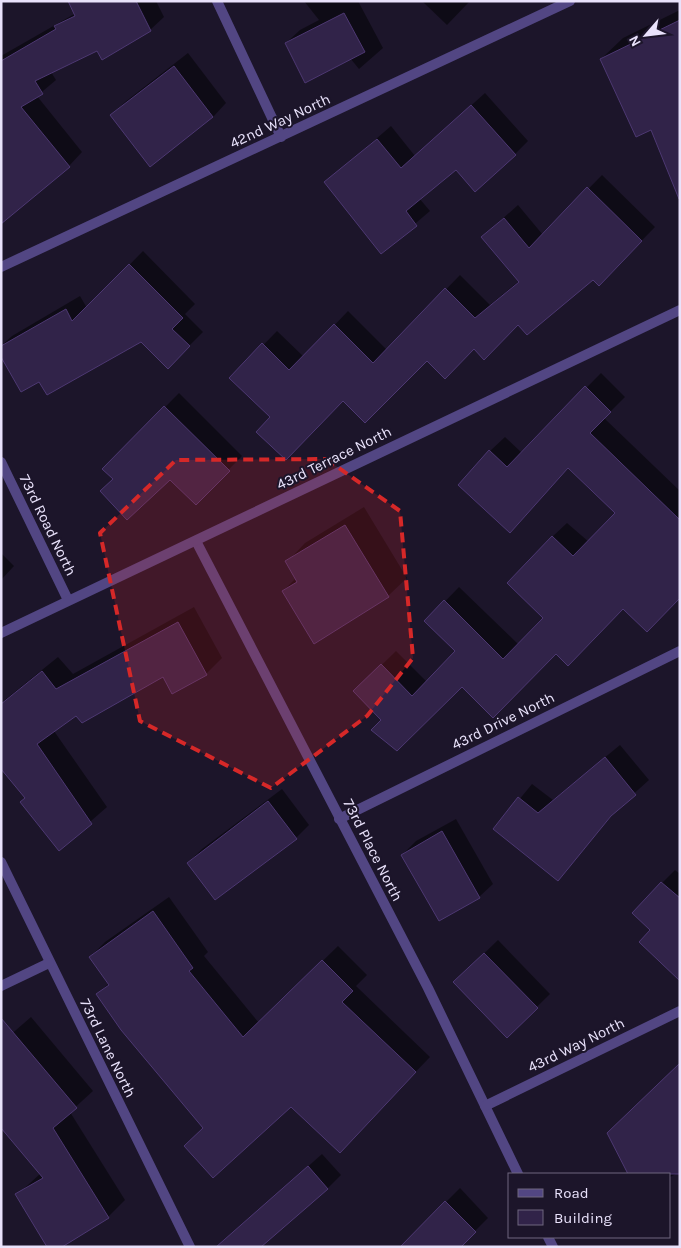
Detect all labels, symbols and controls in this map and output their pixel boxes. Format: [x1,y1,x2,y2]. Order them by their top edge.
north arrow [621,10,671,60]
text: N [625,32,645,49]
street label: 42nd Way North [227,90,333,152]
street label: 43rd Terrace North [273,422,395,494]
street label: 73rd Road North [16,471,80,579]
street label: 43rd Drive North [449,688,557,754]
street label: 73rd Place North [340,796,406,904]
street label: 73rd Lane North [76,996,140,1100]
street label: 43rd Way North [525,1014,627,1076]
legend [508,1173,671,1238]
text: Road [554,1184,589,1202]
text: Building [554,1209,612,1227]

